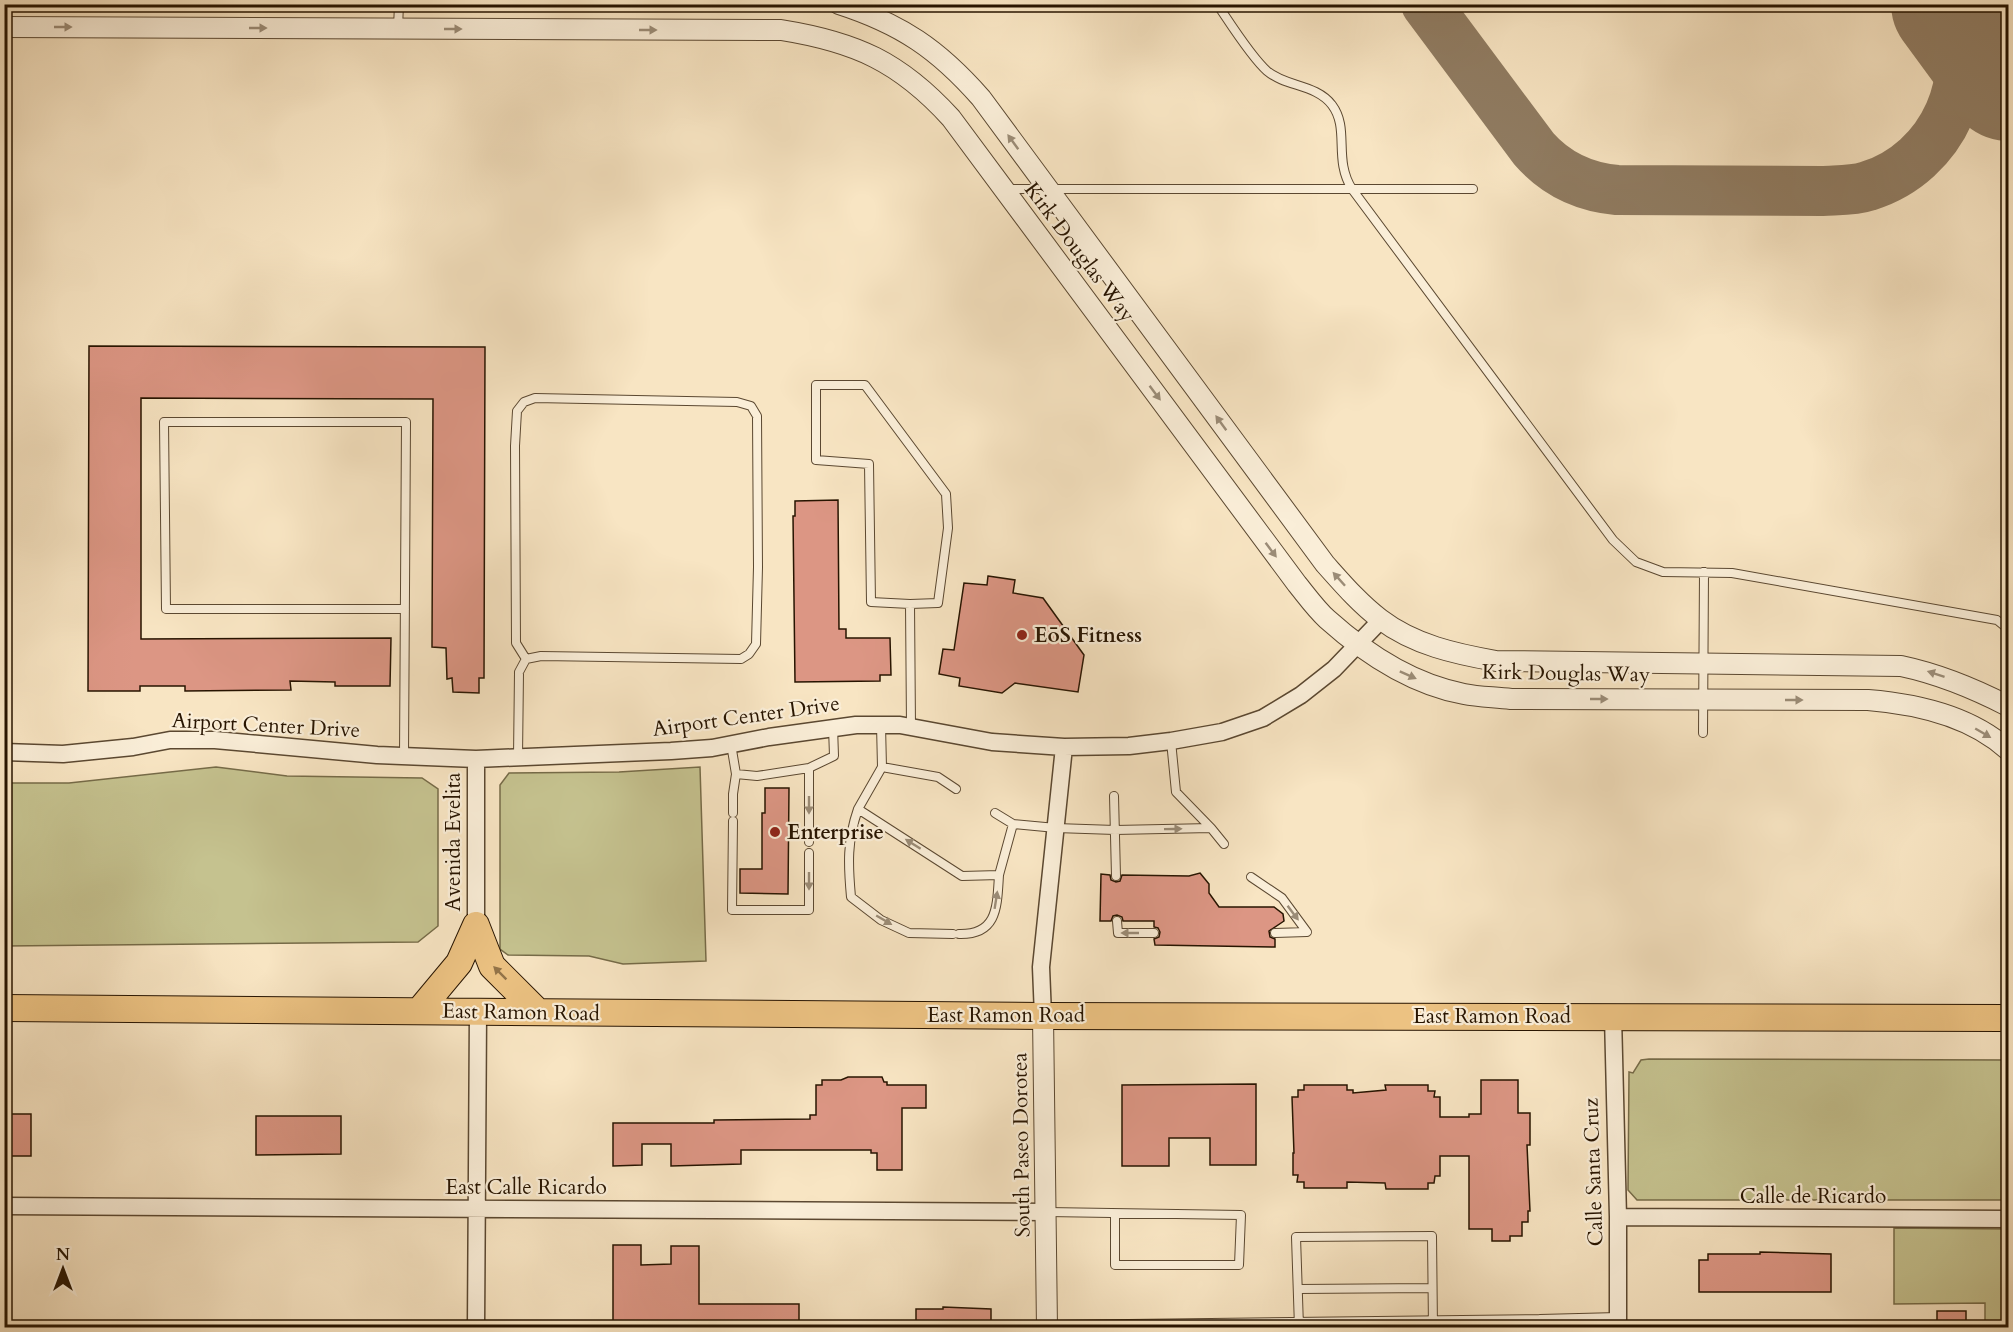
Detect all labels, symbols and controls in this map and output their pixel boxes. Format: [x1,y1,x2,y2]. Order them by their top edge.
one-way arrow [53,22,72,32]
one-way arrow [248,23,267,33]
one-way arrow [443,24,462,34]
one-way arrow [638,25,657,35]
one-way arrow [1007,134,1019,150]
street label: Kirk Douglas Way [1017,176,1142,328]
one-way arrow [1149,385,1161,401]
one-way arrow [1216,416,1228,431]
one-way arrow [1265,541,1277,557]
one-way arrow [1333,572,1346,587]
place label: EōS Fitness [1034,621,1142,650]
marker: EōS Fitness [1015,628,1029,642]
street label: Kirk Douglas Way [1482,658,1650,689]
one-way arrow [1927,669,1945,678]
one-way arrow [1399,670,1417,680]
street label: Airport Center Drive [651,689,842,744]
one-way arrow [1590,694,1609,704]
one-way arrow [1785,695,1804,705]
street label: Airport Center Drive [171,706,361,745]
one-way arrow [1975,728,1992,738]
street label: Avenida Evelita [439,773,468,911]
one-way arrow [804,796,814,815]
place label: Enterprise [787,818,884,847]
one-way arrow [1164,824,1183,834]
marker: Enterprise [768,825,782,839]
one-way arrow [905,839,921,850]
one-way arrow [804,872,814,891]
one-way arrow [992,891,1001,910]
one-way arrow [1287,904,1299,920]
one-way arrow [876,915,892,926]
one-way arrow [1120,928,1139,938]
one-way arrow [493,967,507,981]
street label: East Ramon Road [442,997,600,1028]
street label: East Ramon Road [927,1001,1085,1030]
street label: East Ramon Road [1413,1002,1571,1031]
street label: South Paseo Dorotea [1005,1052,1038,1238]
street label: Calle Santa Cruz [1576,1097,1611,1247]
street label: East Calle Ricardo [445,1173,607,1202]
street label: Calle de Ricardo [1740,1182,1886,1211]
north arrow [33,1239,93,1299]
text: N [56,1244,70,1266]

